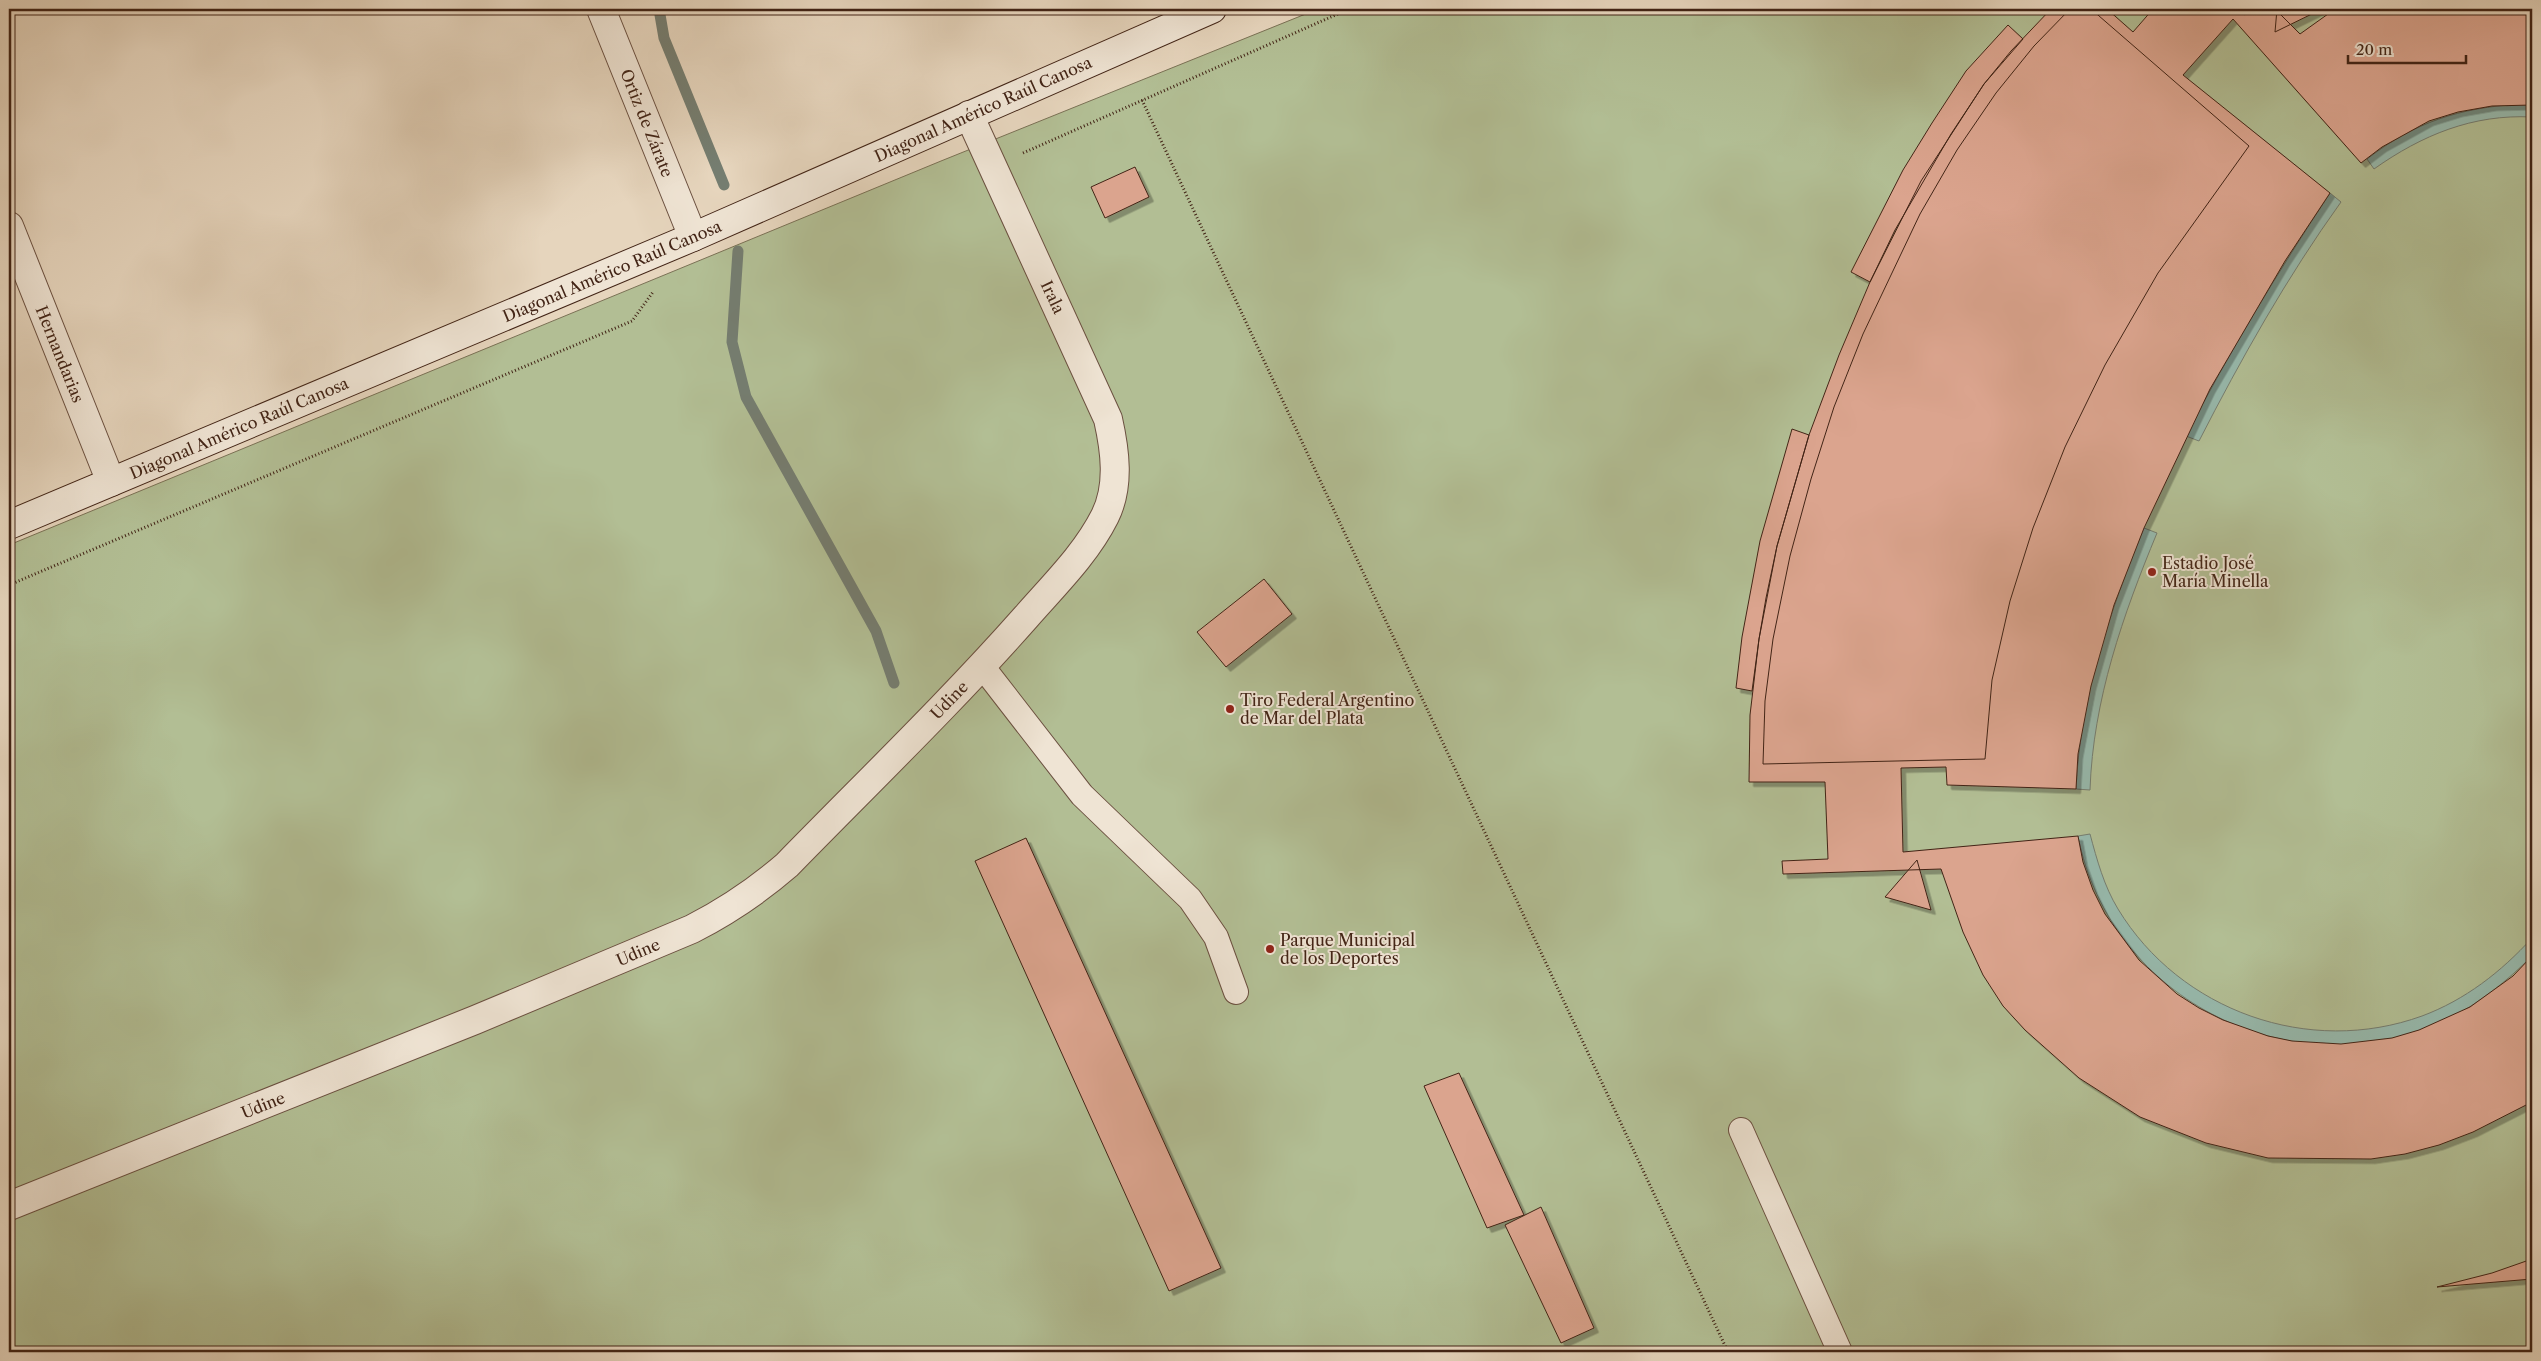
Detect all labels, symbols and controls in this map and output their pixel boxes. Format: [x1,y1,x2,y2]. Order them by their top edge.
scale bar [2348,32,2466,64]
text: 20 m [2356,40,2392,59]
street label: Diagonal Américo Raúl Canosa [871,52,1095,166]
street label: Ortiz de Zárate [616,66,678,180]
street label: Diagonal Américo Raúl Canosa [500,216,725,326]
street label: Irala [1037,277,1070,317]
street label: Hernandarias [31,303,89,405]
street label: Diagonal Américo Raúl Canosa [127,373,352,483]
place label: Estadio José María Minella [2162,553,2269,591]
marker: Estadio José María Minella [2146,566,2158,578]
street label: Udine [926,677,972,723]
place label: Tiro Federal Argentino de Mar del Plata [1240,690,1414,728]
marker: Tiro Federal Argentino de Mar del Plata [1224,703,1236,715]
place label: Parque Municipal de los Deportes [1280,930,1415,968]
street label: Udine [613,934,663,970]
marker: Parque Municipal de los Deportes [1264,943,1276,955]
street label: Udine [238,1087,288,1123]

